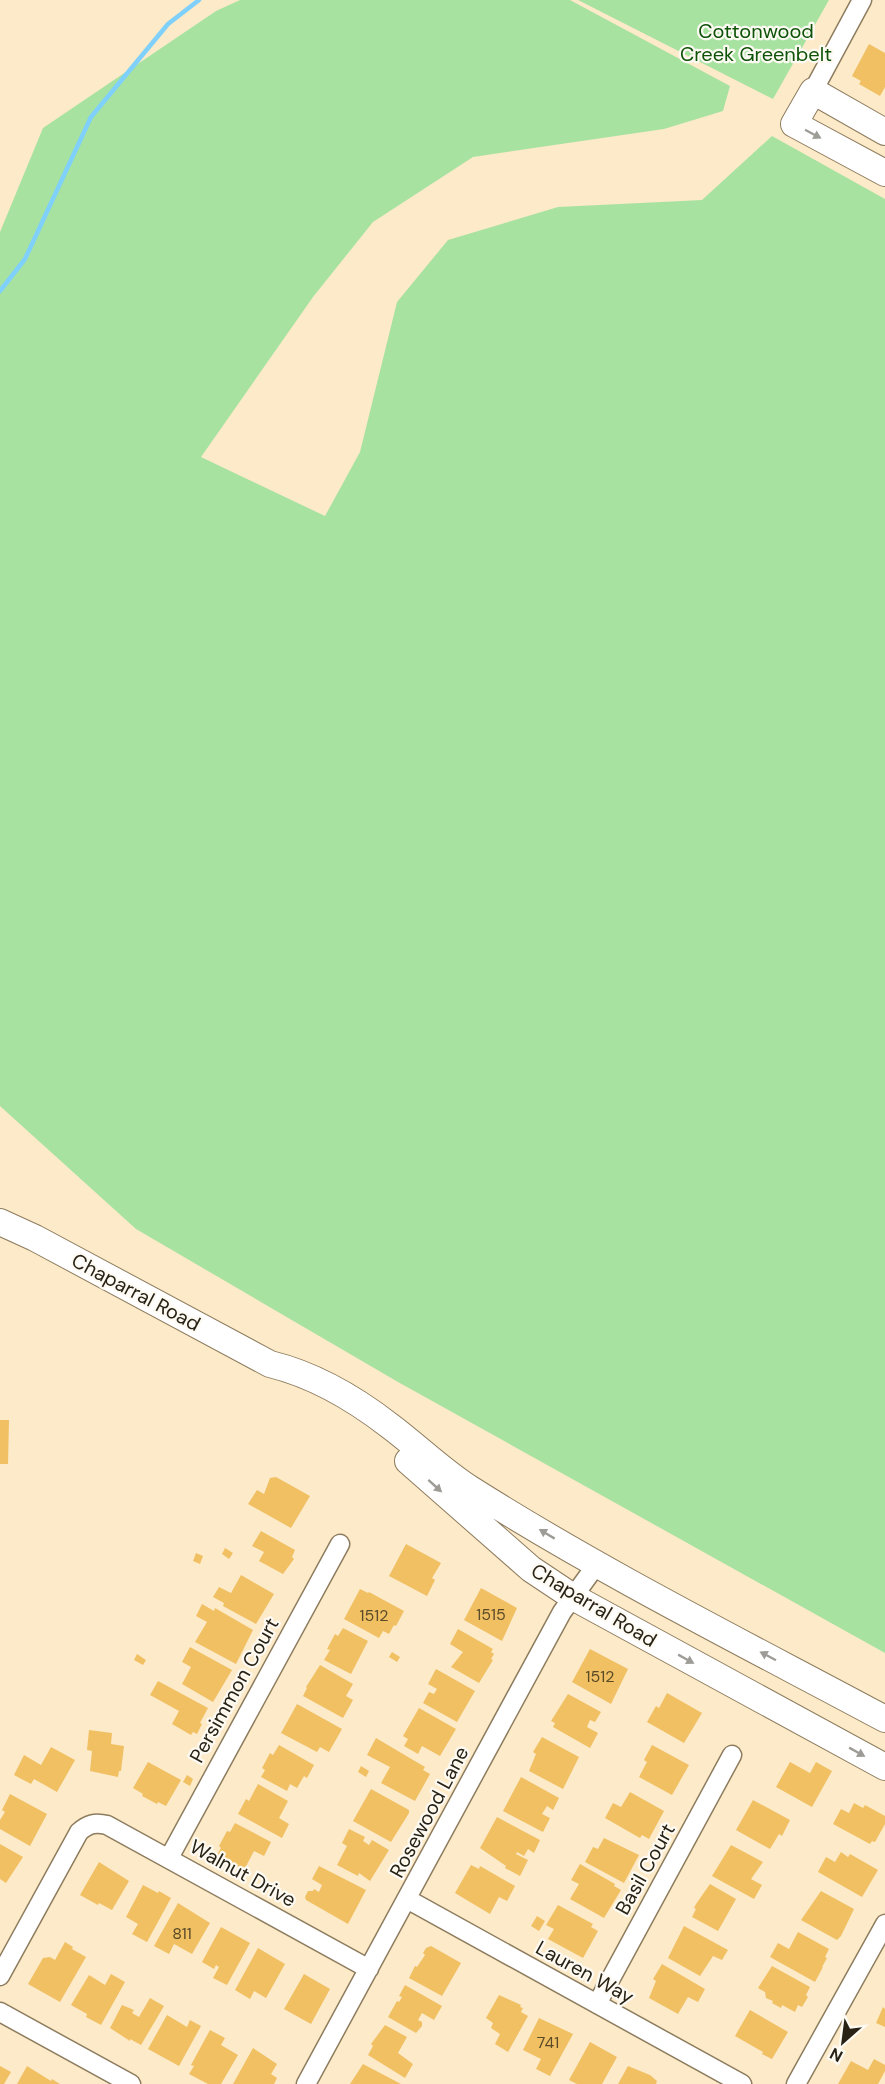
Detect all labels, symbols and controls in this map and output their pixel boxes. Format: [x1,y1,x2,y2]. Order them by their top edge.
park label: Cottonwood Creek Greenbelt [680,18,832,67]
one-way arrow [805,129,822,139]
street label: Chaparral Road [67,1247,205,1337]
one-way arrow [427,1479,442,1492]
one-way arrow [538,1529,555,1539]
street label: Chaparral Road [526,1557,662,1653]
house number: 1515 [476,1604,506,1625]
house number: 1512 [360,1605,388,1626]
street label: Persimmon Court [183,1613,285,1767]
one-way arrow [759,1651,776,1661]
one-way arrow [678,1654,695,1664]
house number: 1512 [586,1666,614,1687]
street label: Rosewood Lane [384,1742,474,1882]
one-way arrow [849,1747,866,1757]
street label: Basil Court [609,1819,681,1919]
street label: Walnut Drive [185,1833,301,1913]
house number: 811 [172,1923,192,1944]
street label: Lauren Way [531,1934,639,2010]
north arrow [813,2012,873,2072]
house number: 741 [537,2032,559,2053]
text: N [826,2043,846,2067]

